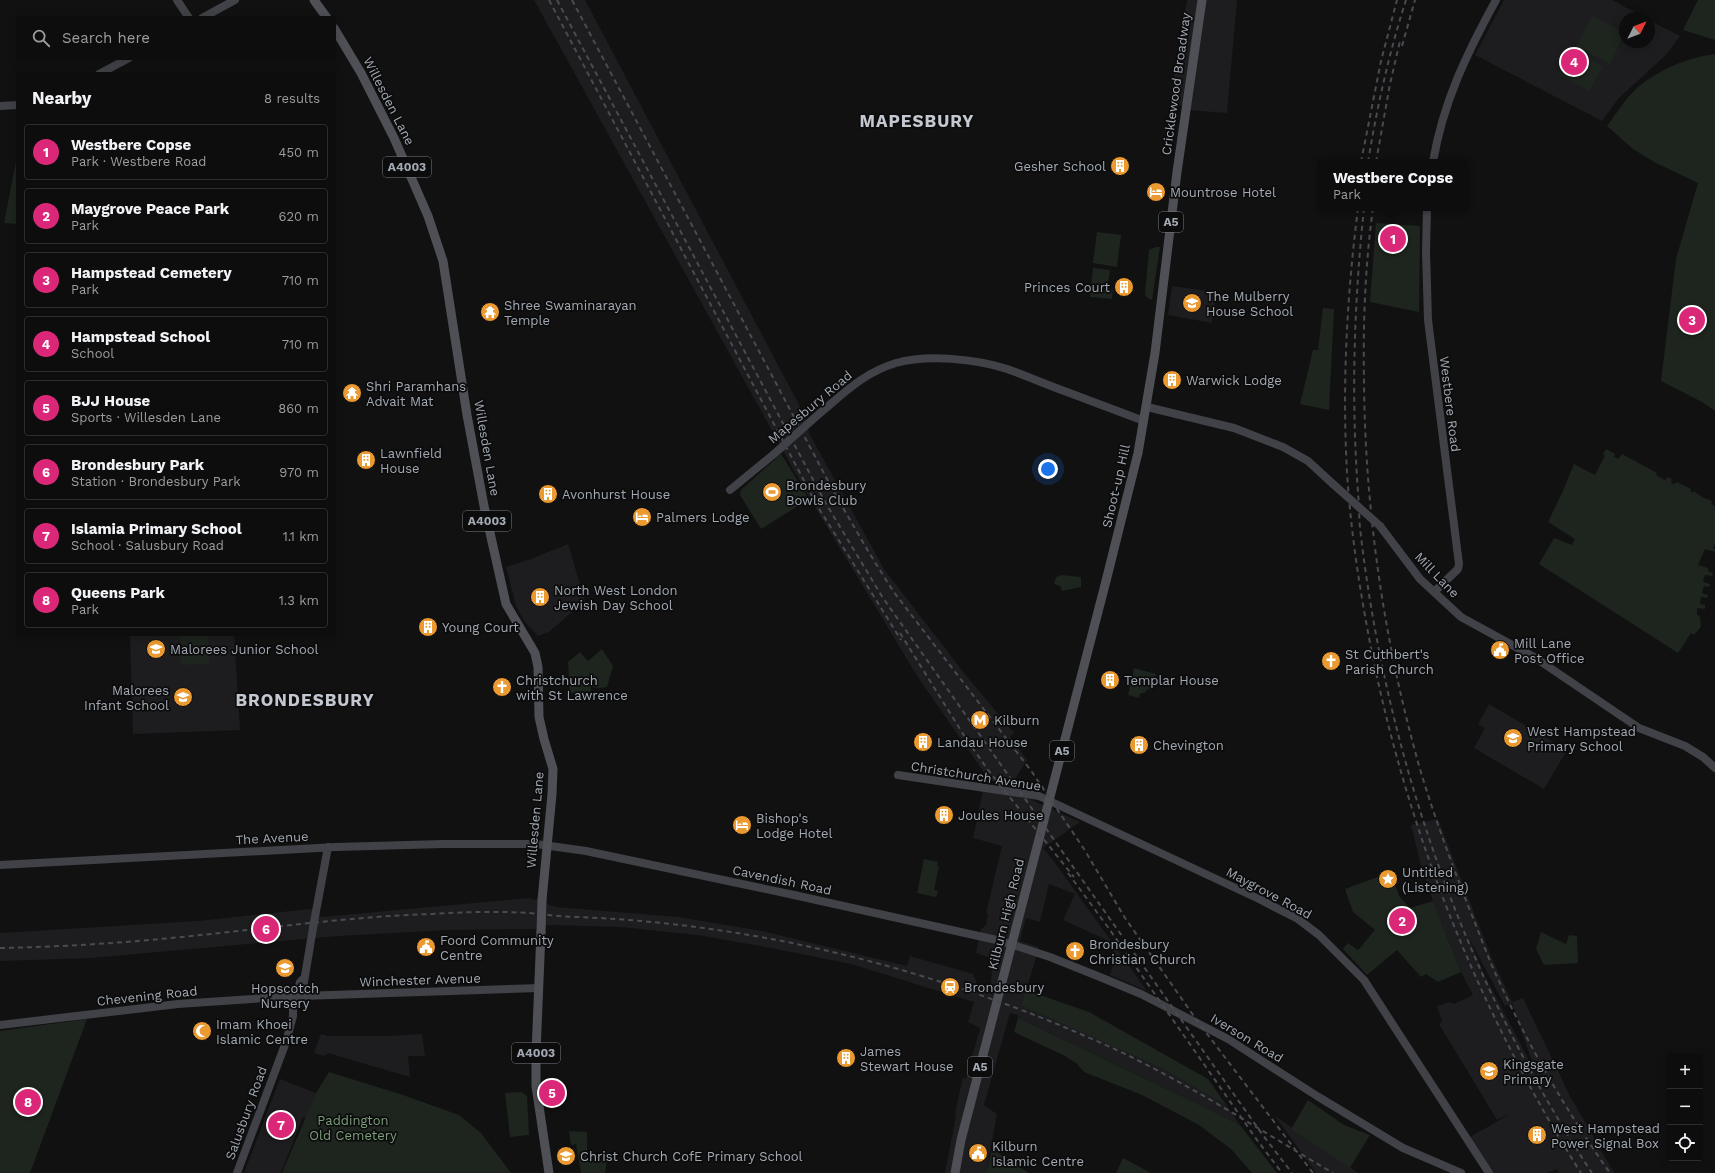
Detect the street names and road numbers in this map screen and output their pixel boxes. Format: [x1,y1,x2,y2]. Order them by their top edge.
street label: Cricklewood Broadway [1159,11,1193,156]
street label: Willesden Lane [360,54,418,148]
road number: A4003 [383,157,431,177]
road number: A5 [1159,212,1183,232]
street label: Westbere Road [1437,355,1463,453]
street label: Mapesbury Road [765,368,855,446]
street label: Willesden Lane [471,399,503,497]
street label: Shoot-up Hill [1099,443,1133,529]
road number: A4003 [463,511,511,531]
street label: Mill Lane [1412,549,1462,601]
road number: A5 [1050,741,1074,761]
street label: Christchurch Avenue [910,758,1042,794]
street label: Willesden Lane [523,771,547,869]
street label: The Avenue [235,829,309,847]
street label: Kilburn High Road [985,857,1027,971]
street label: Cavendish Road [731,862,833,898]
street label: Maygrove Road [1224,864,1314,922]
street label: Winchester Avenue [359,970,481,990]
street label: Chevening Road [96,983,198,1009]
street label: Iverson Road [1208,1010,1286,1066]
road number: A4003 [512,1043,560,1063]
road number: A5 [968,1057,992,1077]
street label: Salusbury Road [222,1064,270,1162]

